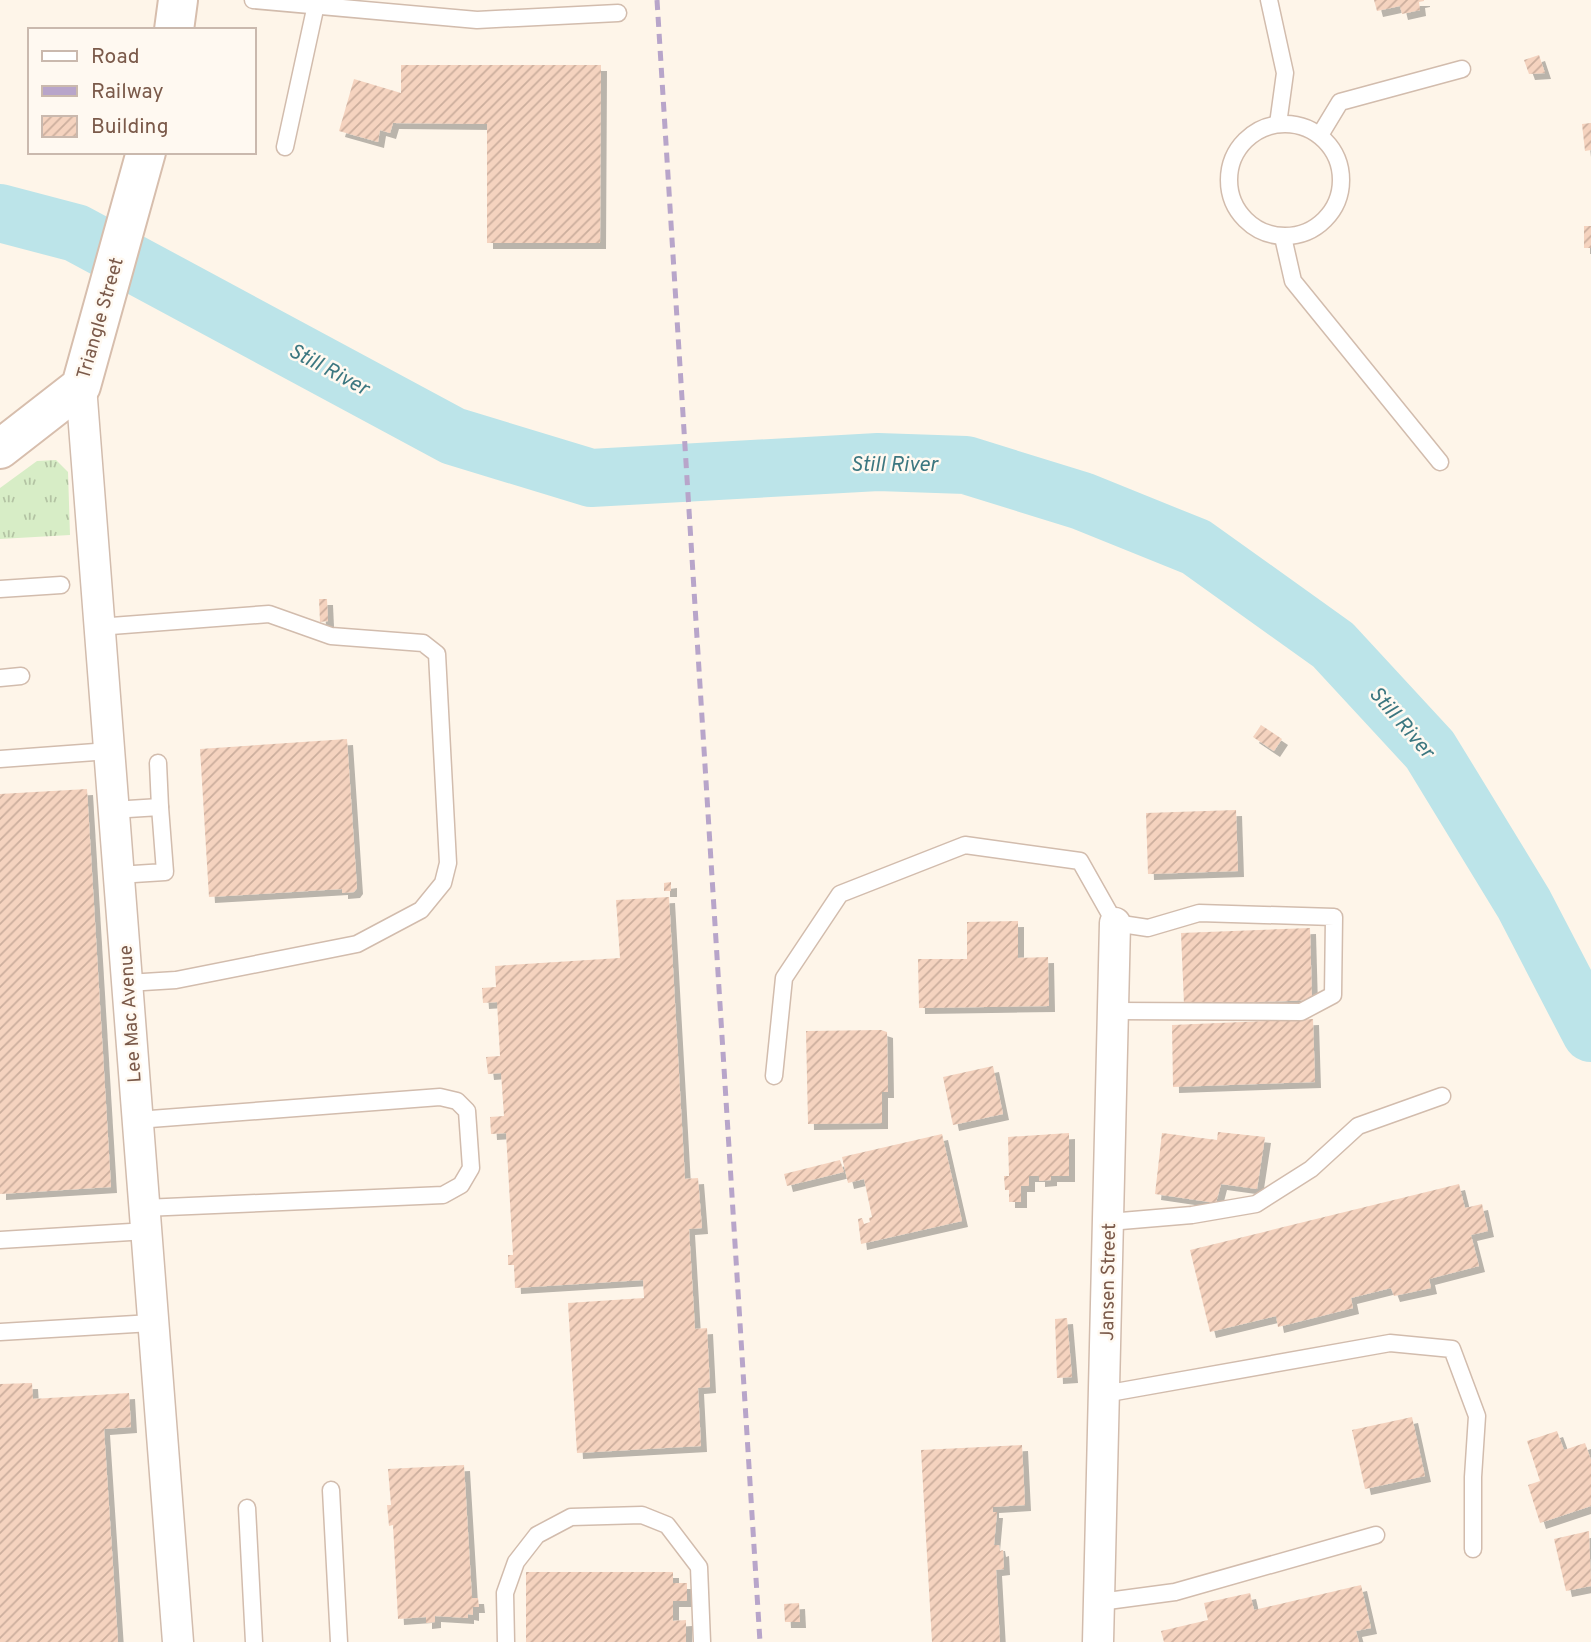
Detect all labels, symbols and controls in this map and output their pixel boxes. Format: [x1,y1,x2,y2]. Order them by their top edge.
legend [28,28,256,154]
text: Road [91,44,140,71]
text: Railway [91,79,164,106]
text: Building [91,114,169,141]
street label: Triangle Street [72,255,130,382]
water label: Still River [283,338,375,404]
water label: Still River [850,452,940,479]
water label: Still River [1362,681,1441,766]
street label: Lee Mac Avenue [114,944,148,1083]
street label: Jansen Street [1096,1223,1122,1341]

